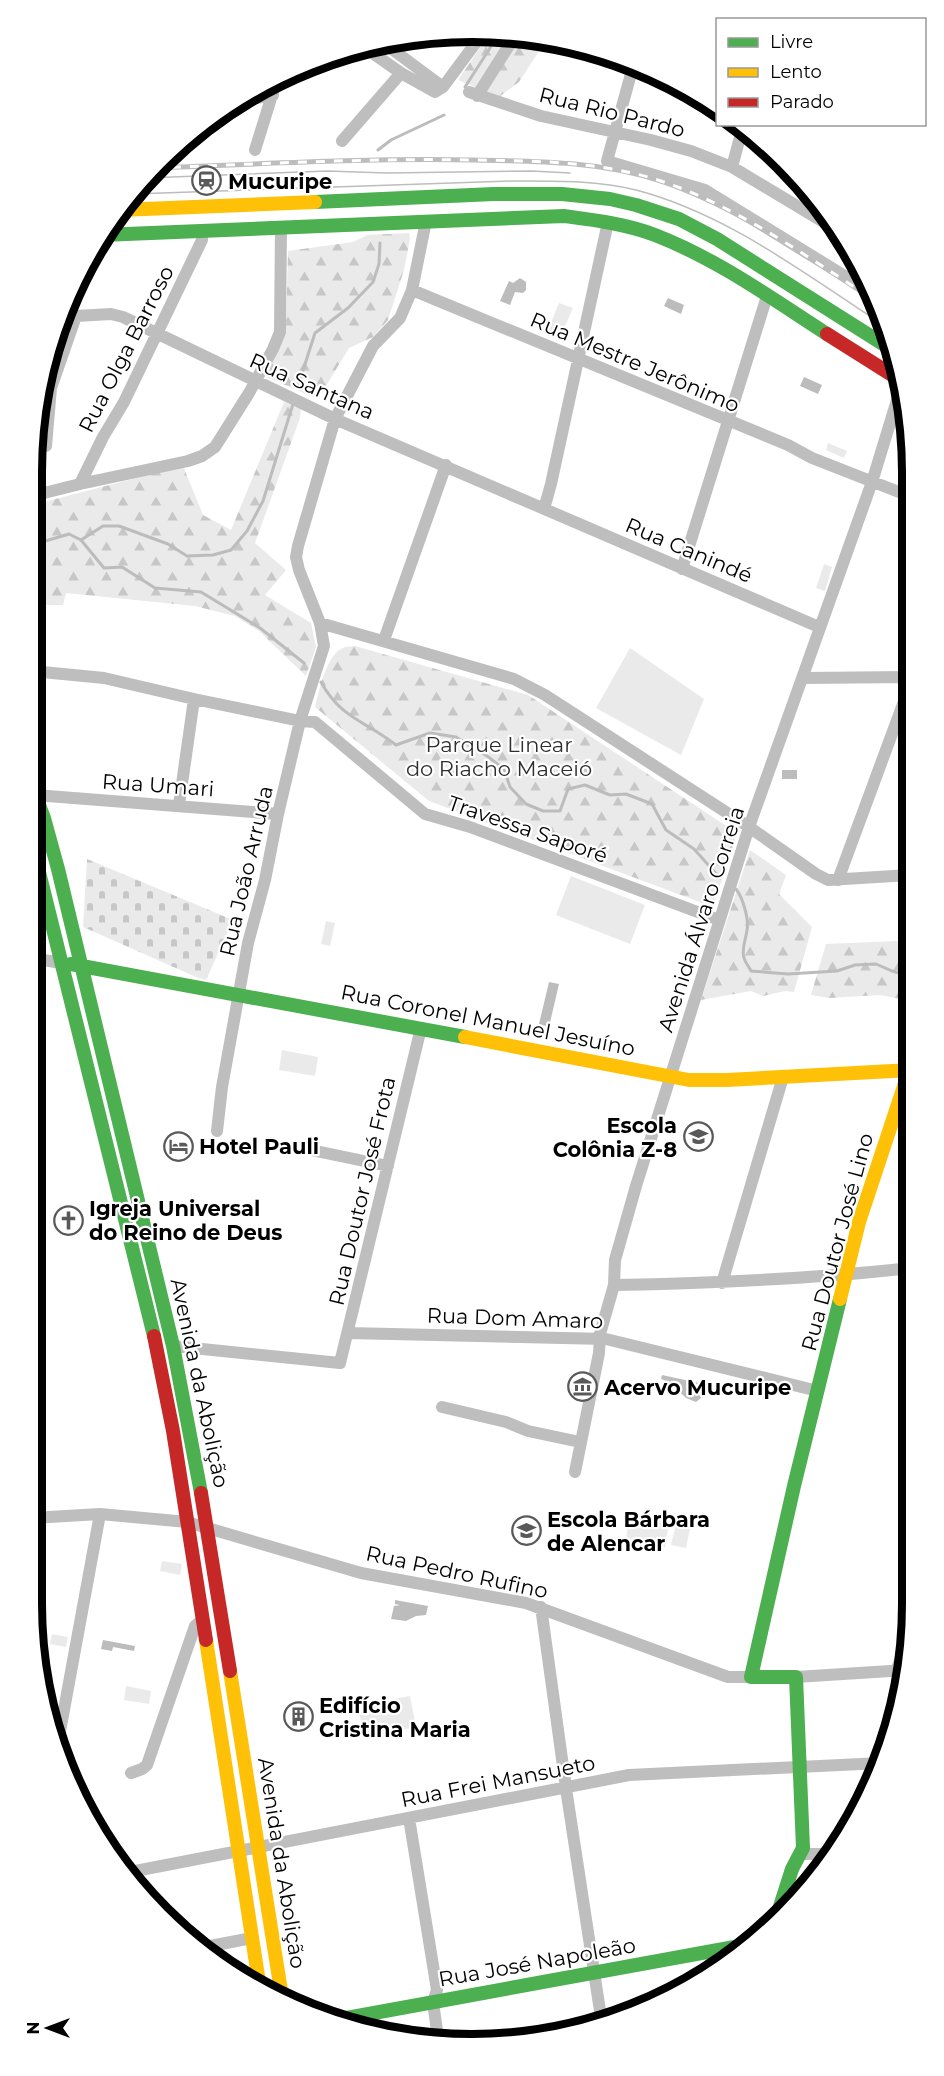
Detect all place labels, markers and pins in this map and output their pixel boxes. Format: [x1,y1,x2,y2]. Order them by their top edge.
station icon: Mucuripe [191,165,223,197]
place label: Mucuripe [228,169,332,194]
place label: Escola Colônia Z-8 [553,1113,677,1162]
school or university icon: Escola Colônia Z-8 [682,1121,714,1153]
hotel icon: Hotel Pauli [162,1130,194,1162]
place label: Hotel Pauli [199,1134,319,1159]
place label: Igreja Universal do Reino de Deus [89,1196,282,1245]
church icon: Igreja Universal do Reino de Deus [52,1204,84,1236]
museum icon: Acervo Mucuripe [567,1371,599,1403]
place label: Acervo Mucuripe [603,1375,791,1400]
place label: Escola Bárbara de Alencar [547,1507,710,1556]
school or university icon: Escola Bárbara de Alencar [510,1515,542,1547]
place label: Edifício Cristina Maria [319,1693,471,1742]
building icon: Edifício Cristina Maria [282,1701,314,1733]

